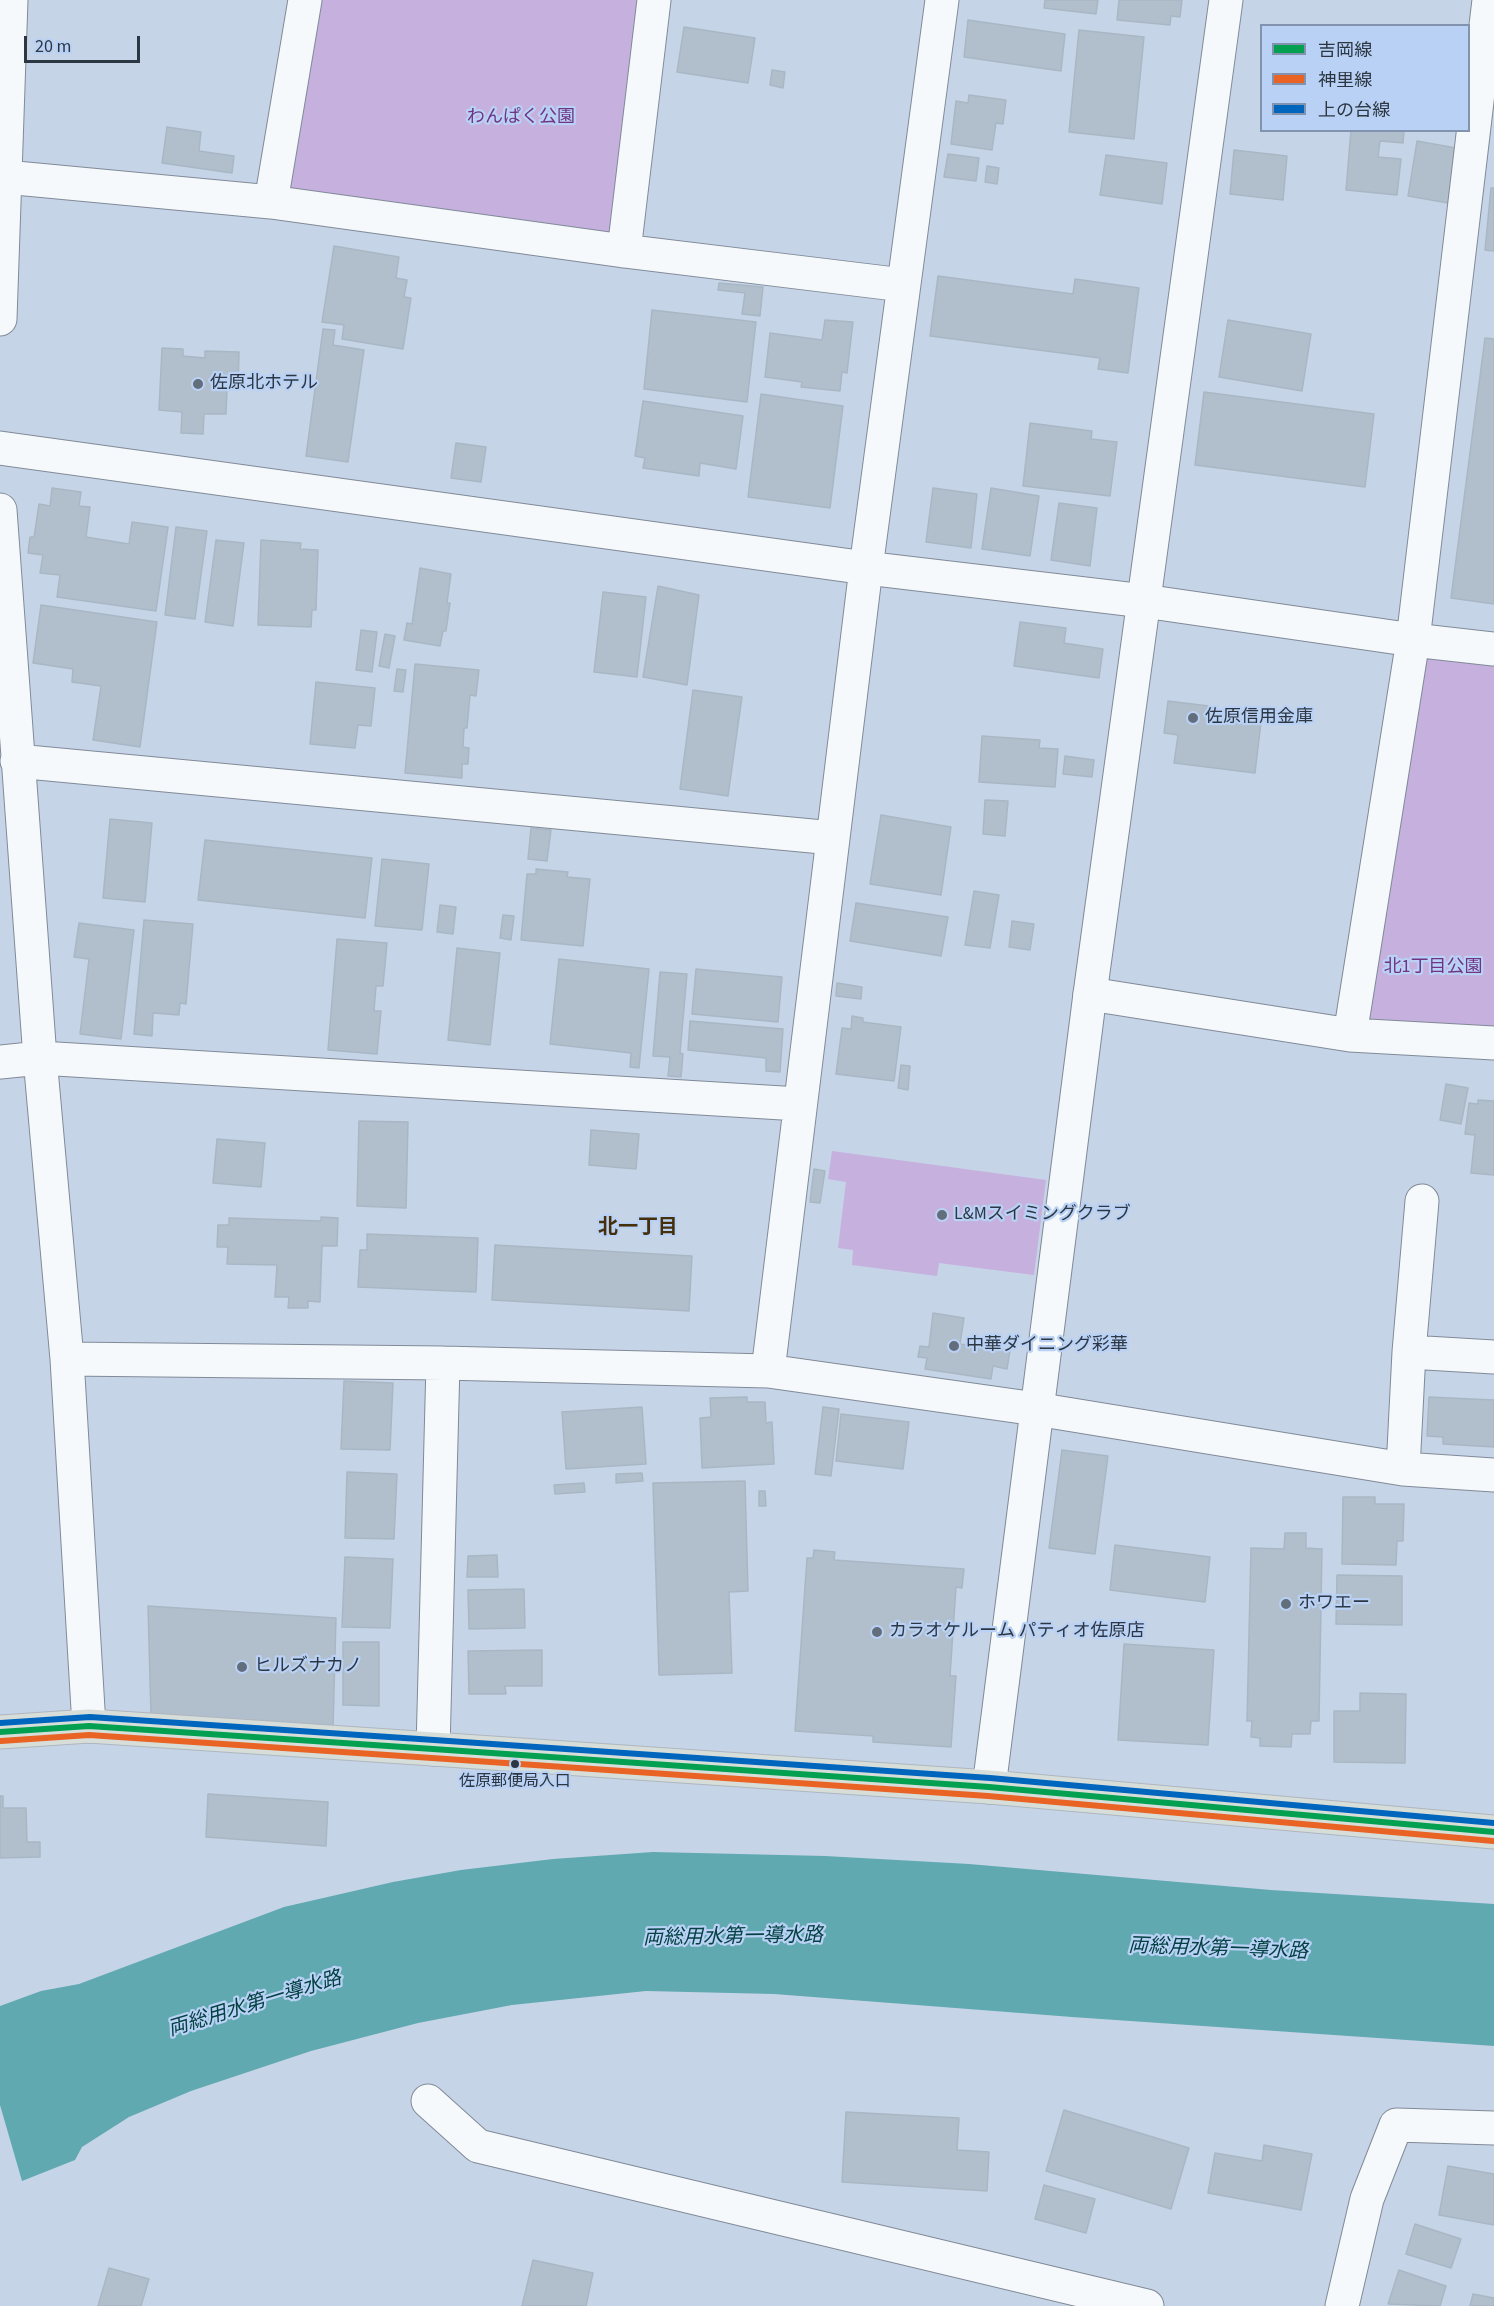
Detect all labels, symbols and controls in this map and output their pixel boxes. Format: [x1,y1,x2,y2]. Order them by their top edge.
scale bar [27,24,142,62]
legend [1260,24,1470,132]
text: 20 m [35,34,71,59]
text: 吉岡線 [1318,38,1372,63]
text: 神里線 [1318,68,1372,93]
text: 上の台線 [1318,98,1390,123]
park label: わんぱく公園 [467,107,575,129]
place label: 佐原北ホテル [210,373,318,395]
marker: 佐原北ホテル [191,377,205,391]
place label: 佐原信用金庫 [1205,707,1313,729]
marker: 佐原信用金庫 [1186,711,1200,725]
park label: 北1丁目公園 [1384,957,1482,979]
place label: L&Mスイミングクラブ [954,1204,1131,1226]
marker: L&Mスイミングクラブ [935,1208,949,1222]
district label: 北一丁目 [598,1217,678,1241]
place label: 中華ダイニング彩華 [966,1335,1128,1357]
marker: 中華ダイニング彩華 [947,1339,961,1353]
place label: ホワエー [1298,1593,1370,1615]
marker: ホワエー [1279,1597,1293,1611]
place label: カラオケルーム パティオ佐原店 [889,1621,1145,1643]
marker: カラオケルーム パティオ佐原店 [870,1625,884,1639]
place label: ヒルズナカノ [254,1656,362,1678]
marker: ヒルズナカノ [235,1660,249,1674]
marker: 佐原郵便局入口 [509,1758,521,1770]
place label: 佐原郵便局入口 [459,1772,571,1792]
water label: 両総用水第一導水路 [643,1924,823,1952]
water label: 両総用水第一導水路 [1128,1935,1308,1965]
water label: 両総用水第一導水路 [165,1967,345,2043]

